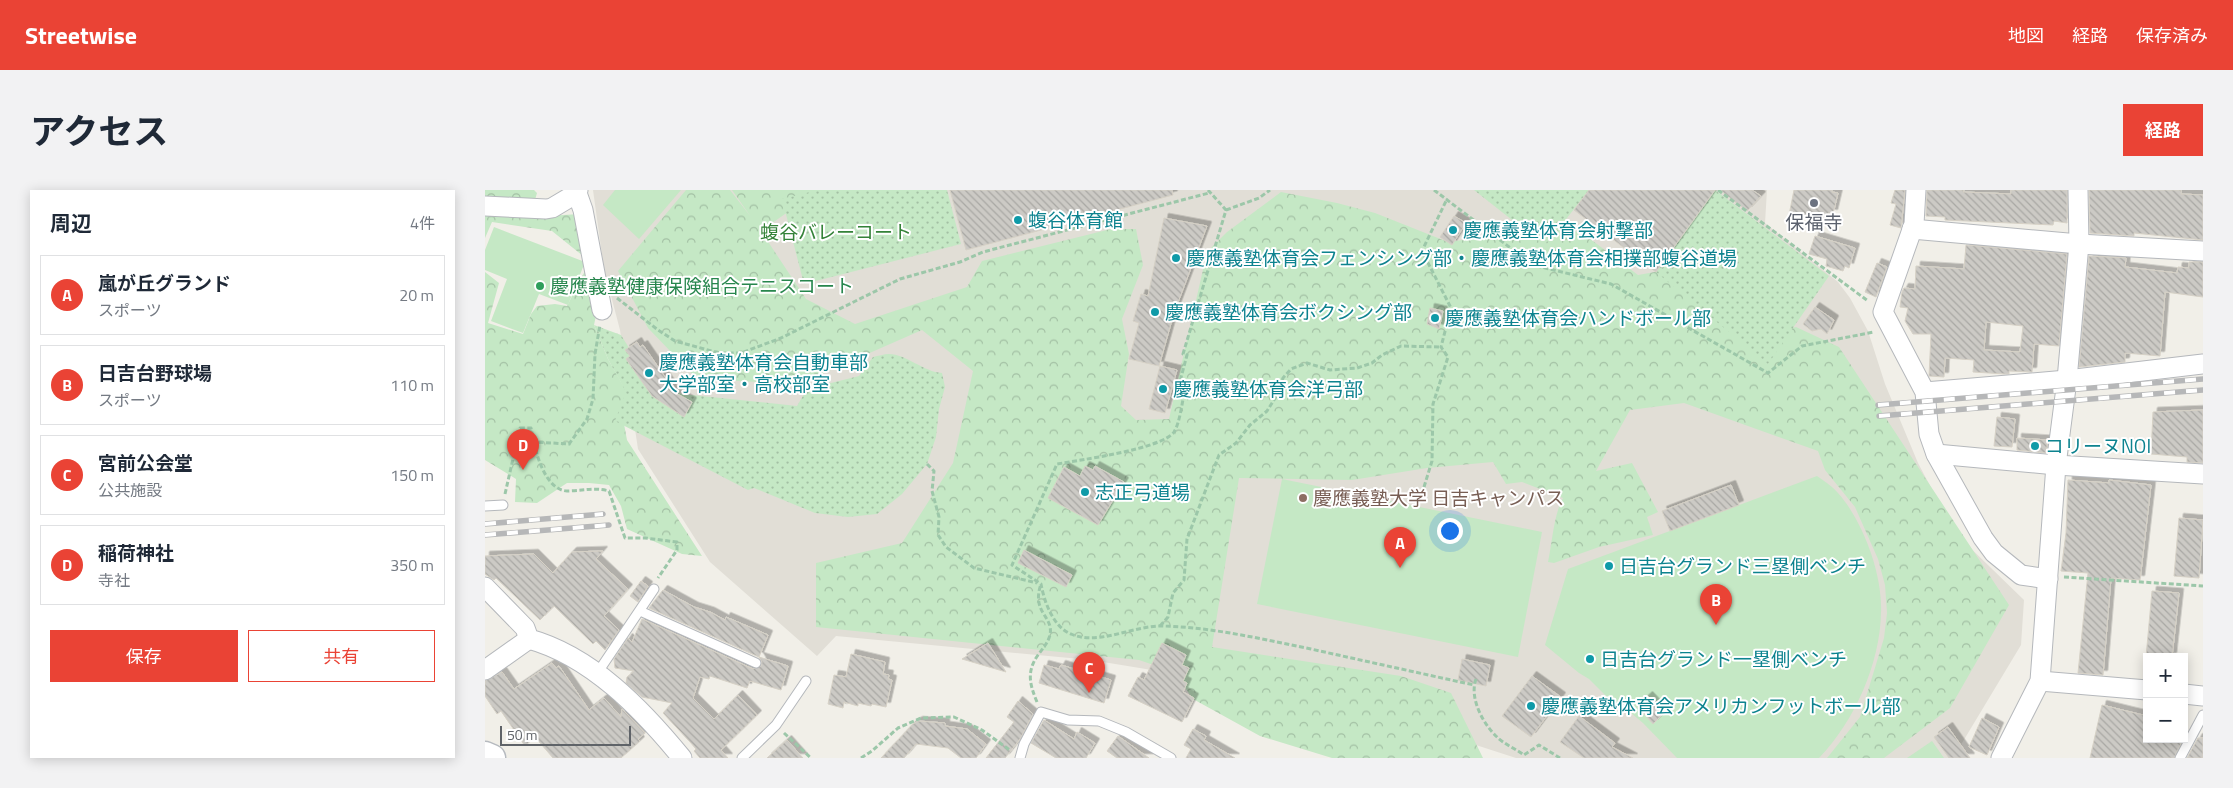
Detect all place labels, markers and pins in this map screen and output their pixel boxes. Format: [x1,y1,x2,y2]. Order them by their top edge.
marker: 保福寺 [1808,197,1820,209]
place label: 蝮谷体育館 [1028,205,1123,234]
place label: 保福寺 [1785,207,1843,236]
marker: 蝮谷体育館 [1012,214,1024,226]
place label: 慶應義塾体育会射撃部 [1463,215,1653,244]
marker: 慶應義塾体育会射撃部 [1447,224,1459,236]
place label: 慶應義塾体育会フェンシング部・慶應義塾体育会相撲部蝮谷道場 [1186,243,1737,272]
marker: 慶應義塾体育会フェンシング部・慶應義塾体育会相撲部蝮谷道場 [1170,252,1182,264]
place label: 慶應義塾健康保険組合テニスコート [550,271,854,300]
marker: 慶應義塾健康保険組合テニスコート [534,280,546,292]
place label: 慶應義塾体育会ボクシング部 [1165,297,1412,326]
place label: 慶應義塾体育会ハンドボール部 [1445,303,1711,332]
marker: 慶應義塾体育会ボクシング部 [1149,306,1161,318]
marker: 慶應義塾体育会ハンドボール部 [1429,312,1441,324]
place label: 慶應義塾体育会自動車部 大学部室・高校部室 [659,347,868,398]
marker: 慶應義塾体育会自動車部 大学部室・高校部室 [643,367,655,379]
place label: 慶應義塾体育会洋弓部 [1173,374,1363,403]
marker: 慶應義塾体育会洋弓部 [1157,383,1169,395]
pin: D [507,429,539,470]
place label: コリーヌNOI [2045,431,2151,460]
marker: コリーヌNOI [2029,440,2041,452]
place label: 志正弓道場 [1095,477,1190,506]
place label: 慶應義塾大学 日吉キャンパス [1313,483,1564,512]
marker: 志正弓道場 [1079,486,1091,498]
marker: 慶應義塾大学 日吉キャンパス [1297,492,1309,504]
pin: A [1384,527,1416,568]
place label: 日吉台グランド三塁側ベンチ [1619,551,1866,580]
marker: 日吉台グランド三塁側ベンチ [1603,560,1615,572]
pin: B [1700,584,1732,625]
place label: 日吉台グランド一塁側ベンチ [1600,644,1847,673]
pin: C [1073,652,1105,693]
marker: 日吉台グランド一塁側ベンチ [1584,653,1596,665]
place label: 慶應義塾体育会アメリカンフットボール部 [1541,691,1900,720]
marker: 慶應義塾体育会アメリカンフットボール部 [1525,700,1537,712]

